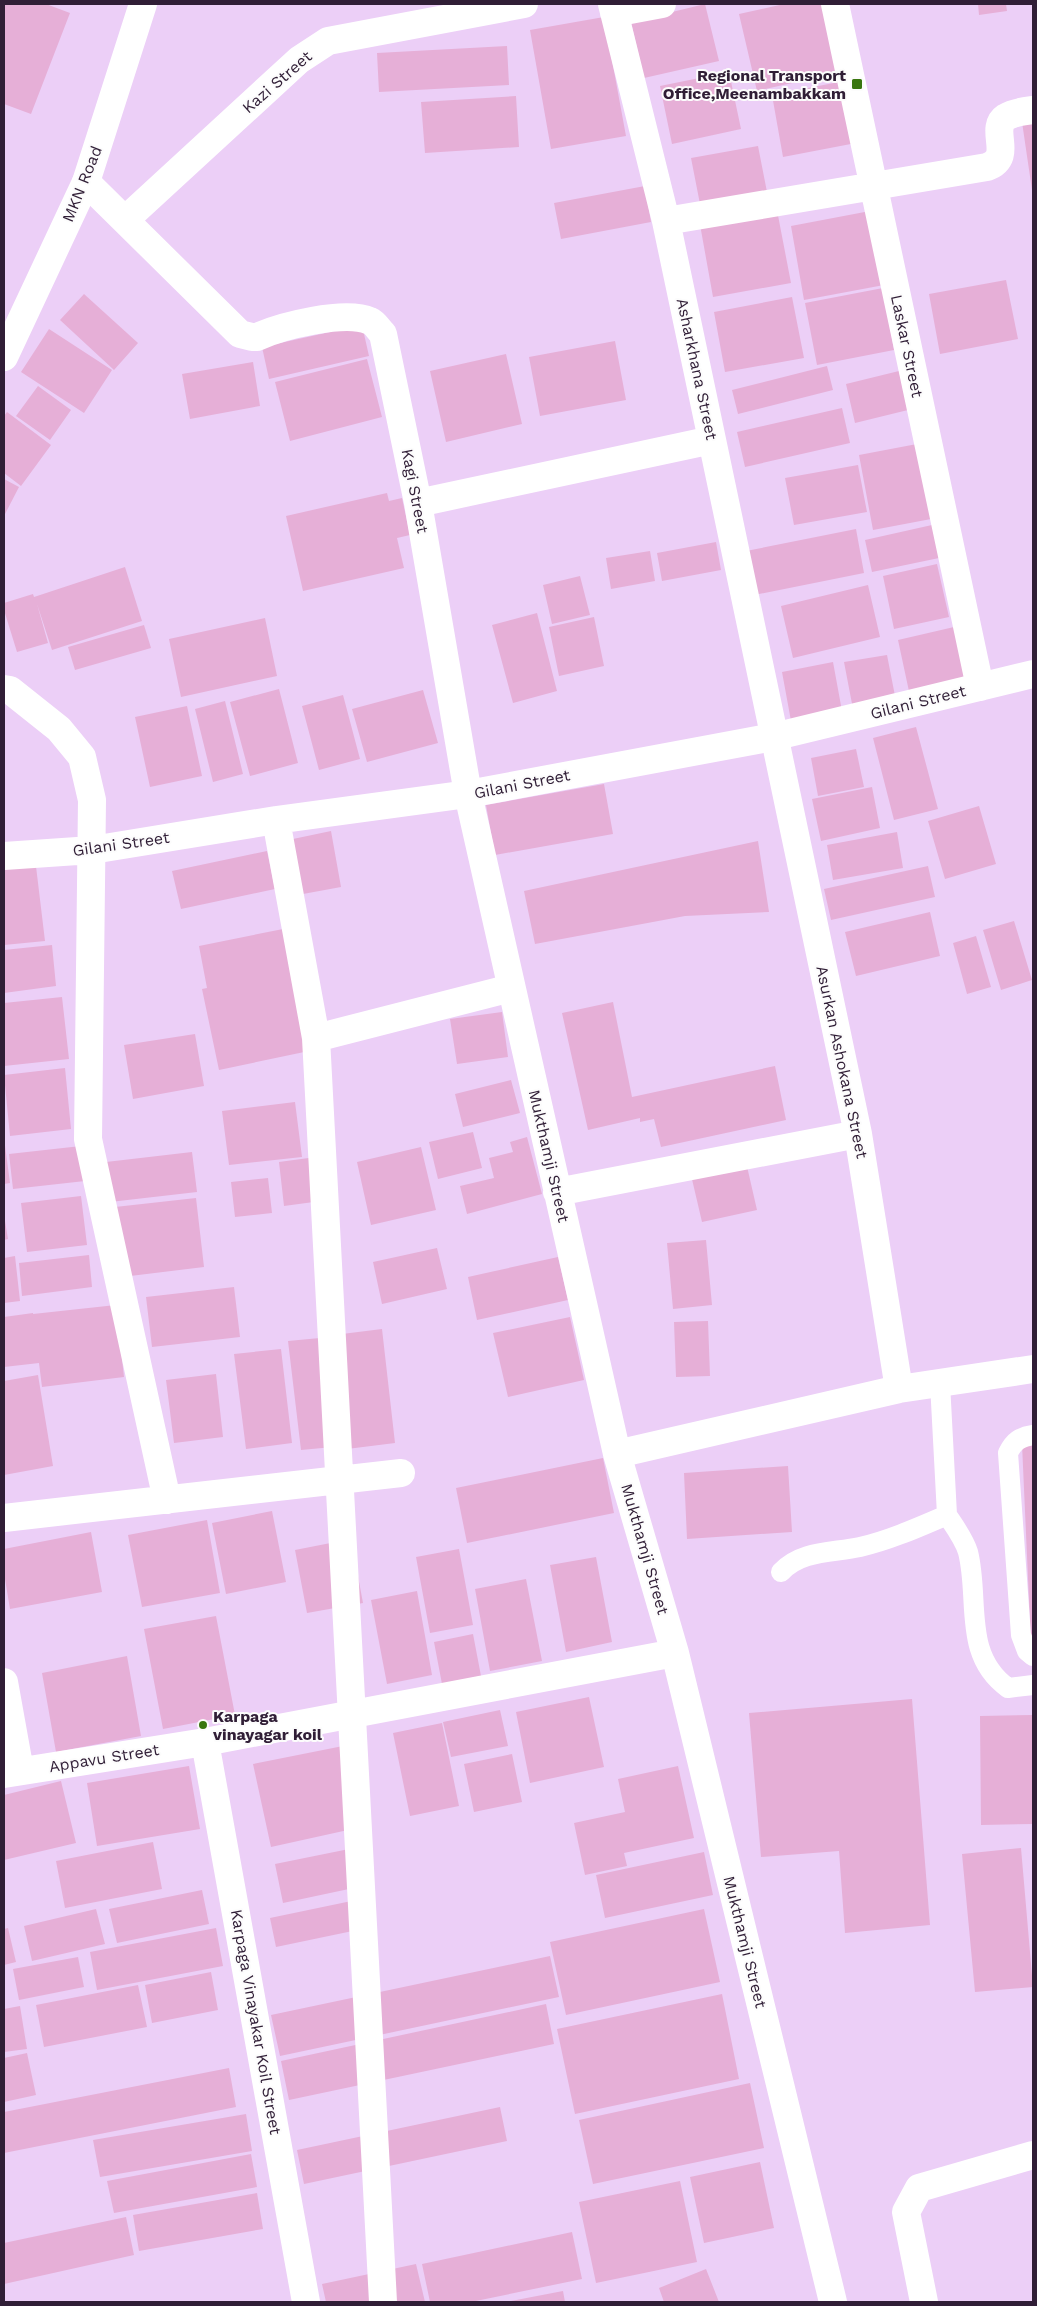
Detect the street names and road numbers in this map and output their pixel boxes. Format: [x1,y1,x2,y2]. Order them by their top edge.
street label: Kazi Street [238,47,316,117]
street label: MKN Road [58,143,106,225]
street label: Laskar Street [887,293,927,400]
street label: Asharkhana Street [673,296,721,442]
street label: Kagi Street [397,447,433,535]
street label: Gilani Street [868,681,968,723]
street label: Gilani Street [472,765,572,803]
street label: Gilani Street [71,828,171,860]
street label: Asurkan Ashokana Street [812,964,872,1160]
street label: Mukthamji Street [524,1088,574,1224]
street label: Mukthamji Street [617,1481,673,1617]
street label: Appavu Street [48,1740,161,1776]
street label: Mukthamji Street [719,1874,771,2010]
street label: Karpaga Vinayakar Koil Street [227,1908,285,2136]

